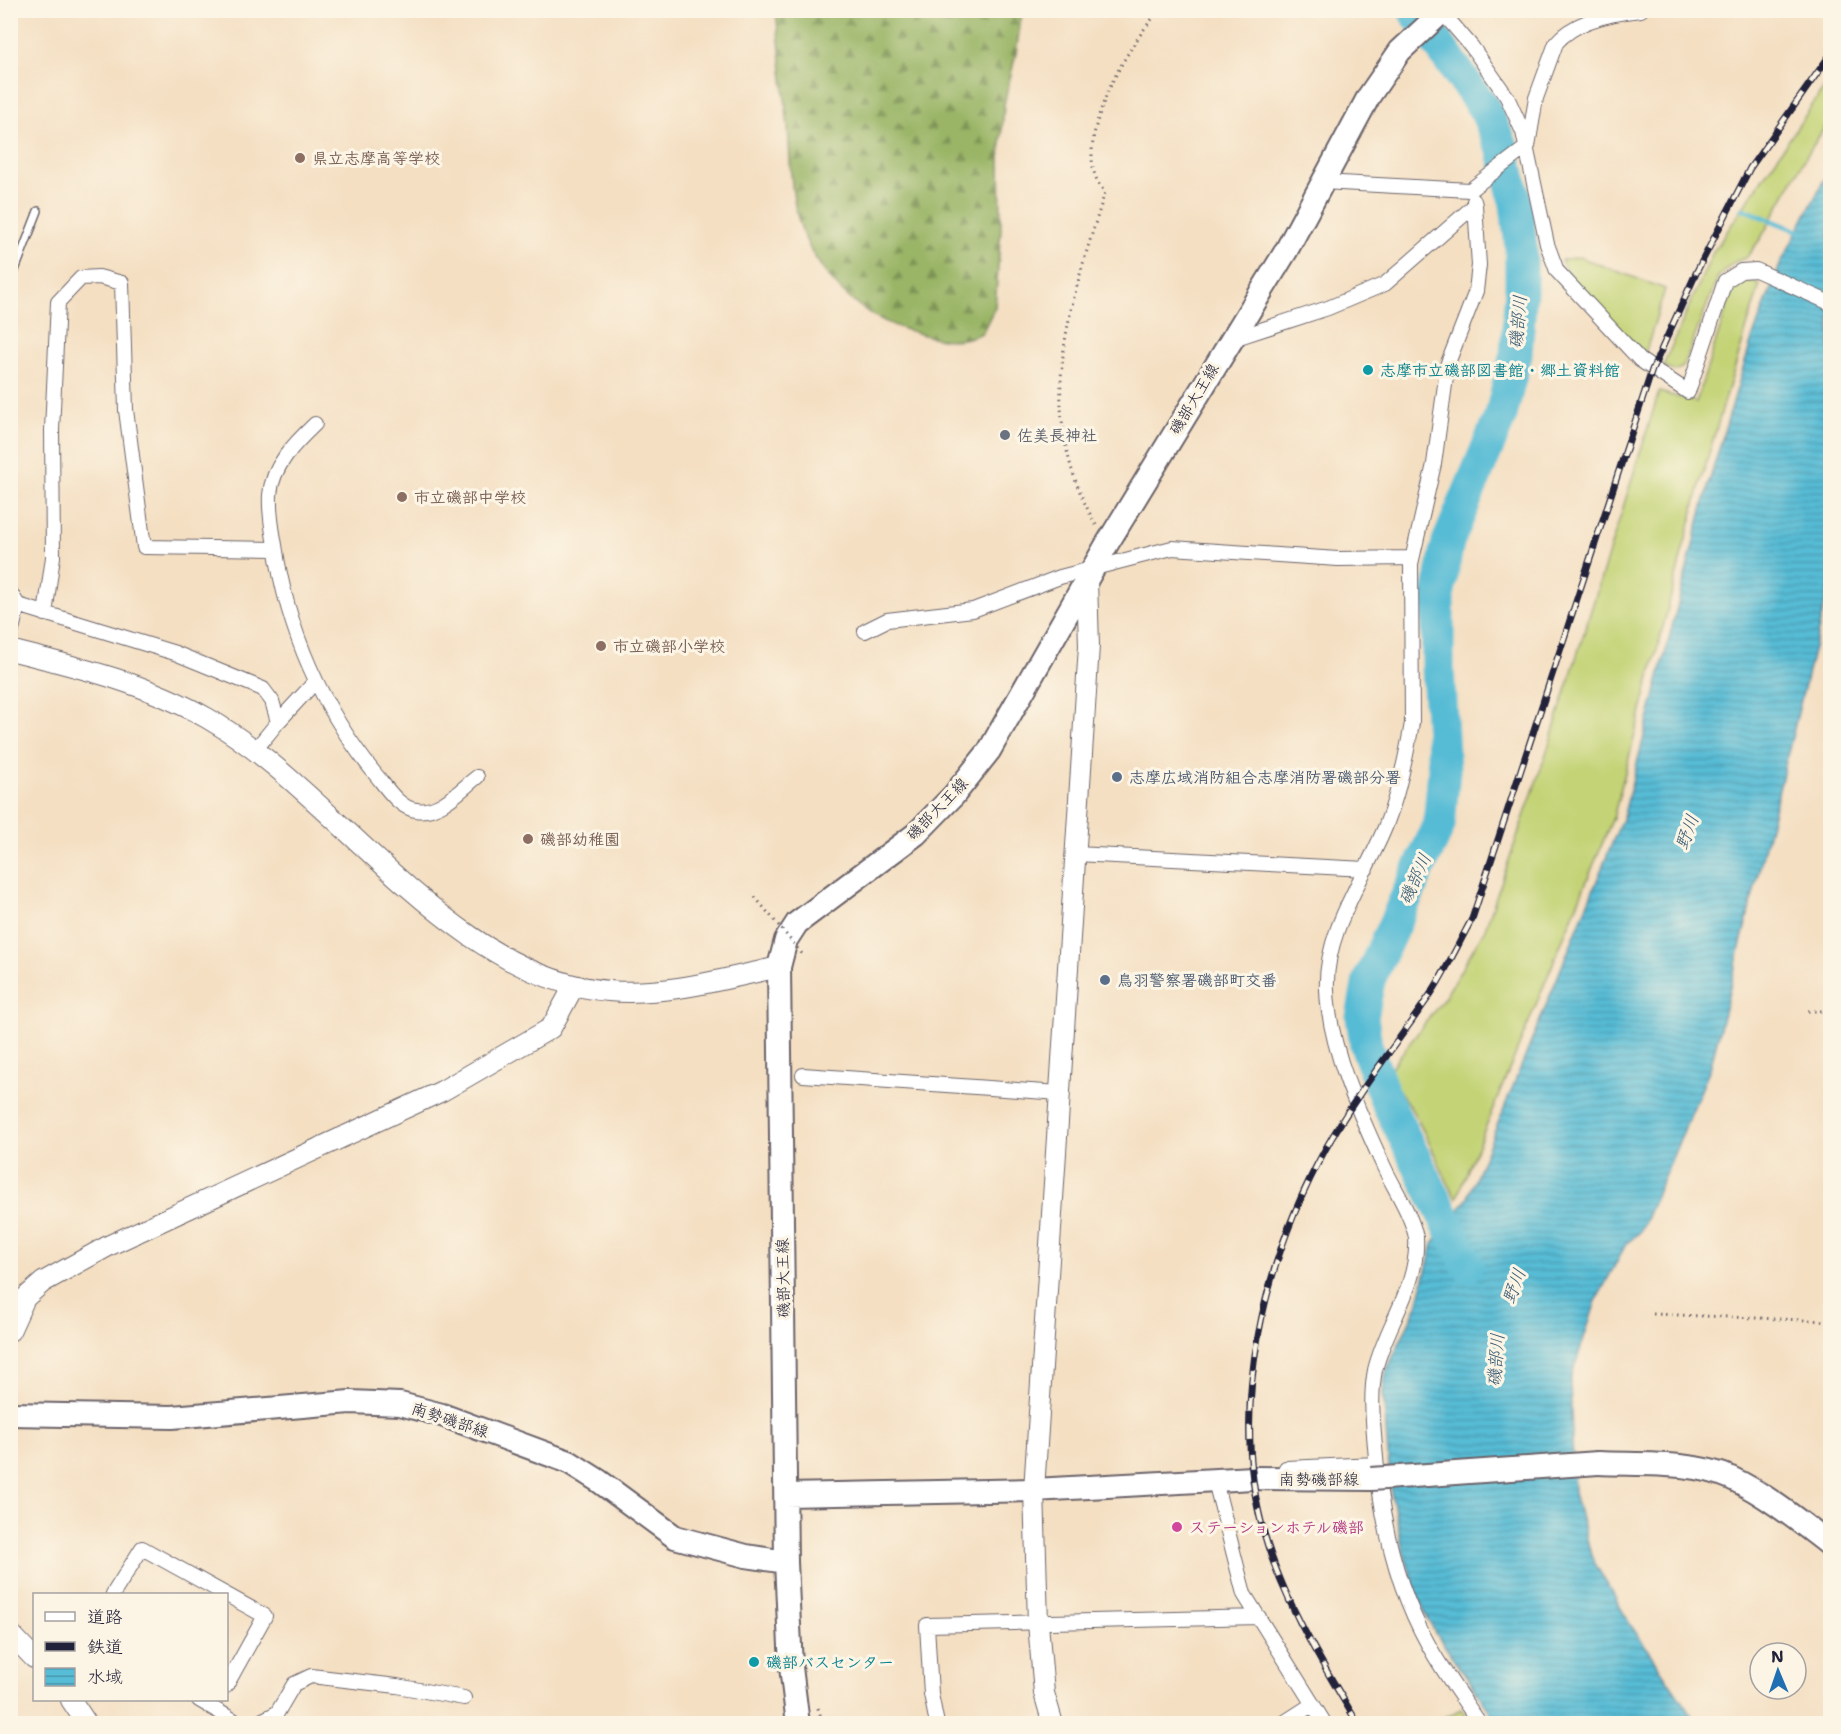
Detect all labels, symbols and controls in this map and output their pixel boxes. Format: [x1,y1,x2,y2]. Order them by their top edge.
place label: 県立志摩高等学校 [312,148,440,169]
marker: 県立志摩高等学校 [293,151,307,165]
water label: 磯部川 [1504,294,1532,350]
street label: 磯部大王線 [1164,359,1224,439]
place label: 志摩市立磯部図書館・郷土資料館 [1380,360,1620,381]
marker: 志摩市立磯部図書館・郷土資料館 [1361,363,1375,377]
place label: 佐美長神社 [1017,425,1097,446]
marker: 佐美長神社 [998,428,1012,442]
place label: 市立磯部中学校 [414,487,526,508]
marker: 市立磯部中学校 [395,490,409,504]
place label: 市立磯部小学校 [613,636,725,657]
marker: 市立磯部小学校 [594,639,608,653]
place label: 志摩広域消防組合志摩消防署磯部分署 [1129,767,1401,788]
marker: 志摩広域消防組合志摩消防署磯部分署 [1110,770,1124,784]
street label: 磯部大王線 [902,773,972,845]
water label: 野川 [1669,811,1705,853]
place label: 磯部幼稚園 [540,829,620,850]
marker: 磯部幼稚園 [521,832,535,846]
water label: 磯部川 [1393,849,1437,909]
place label: 鳥羽警察署磯部町交番 [1117,970,1277,991]
marker: 鳥羽警察署磯部町交番 [1098,973,1112,987]
street label: 磯部大王線 [772,1238,794,1318]
water label: 野川 [1496,1265,1532,1307]
water label: 磯部川 [1482,1332,1510,1388]
street label: 南勢磯部線 [409,1398,491,1442]
street label: 南勢磯部線 [1279,1469,1359,1490]
place label: ステーションホテル磯部 [1189,1517,1364,1538]
marker: ステーションホテル磯部 [1170,1520,1184,1534]
legend [33,1593,228,1701]
text: 道路 [87,1605,123,1629]
text: 鉄道 [87,1635,123,1659]
north arrow [1748,1641,1808,1701]
text: N [1771,1646,1784,1667]
place label: 磯部バスセンター [766,1652,894,1673]
marker: 磯部バスセンター [747,1655,761,1669]
text: 水域 [87,1665,123,1689]

